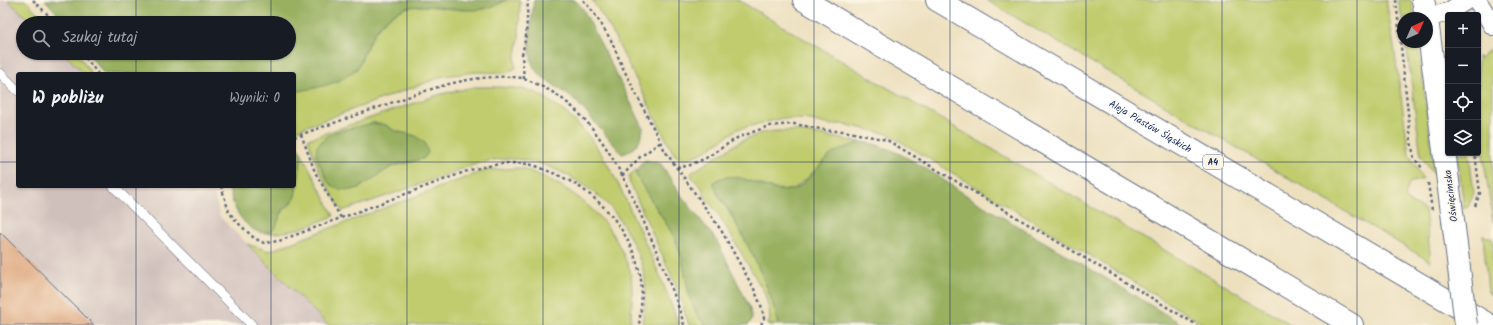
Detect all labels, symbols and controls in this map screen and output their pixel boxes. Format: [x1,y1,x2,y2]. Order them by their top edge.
north arrow [1397,12,1433,48]
map controls [1445,12,1481,156]
button: + [1445,12,1481,48]
search box [16,16,296,60]
text: Szukaj tutaj [62,26,137,50]
icon: search [30,27,52,49]
button: − [1445,48,1481,84]
button: locate [1445,84,1481,120]
text: W pobliżu [32,85,103,112]
text: Wyniki: 0 [230,88,280,109]
street label: Aleja Piastów Śląskich [1106,96,1195,157]
button: layers [1445,120,1481,156]
road number: A4 [1203,155,1223,169]
street label: Oświęcimska [1440,169,1462,223]

